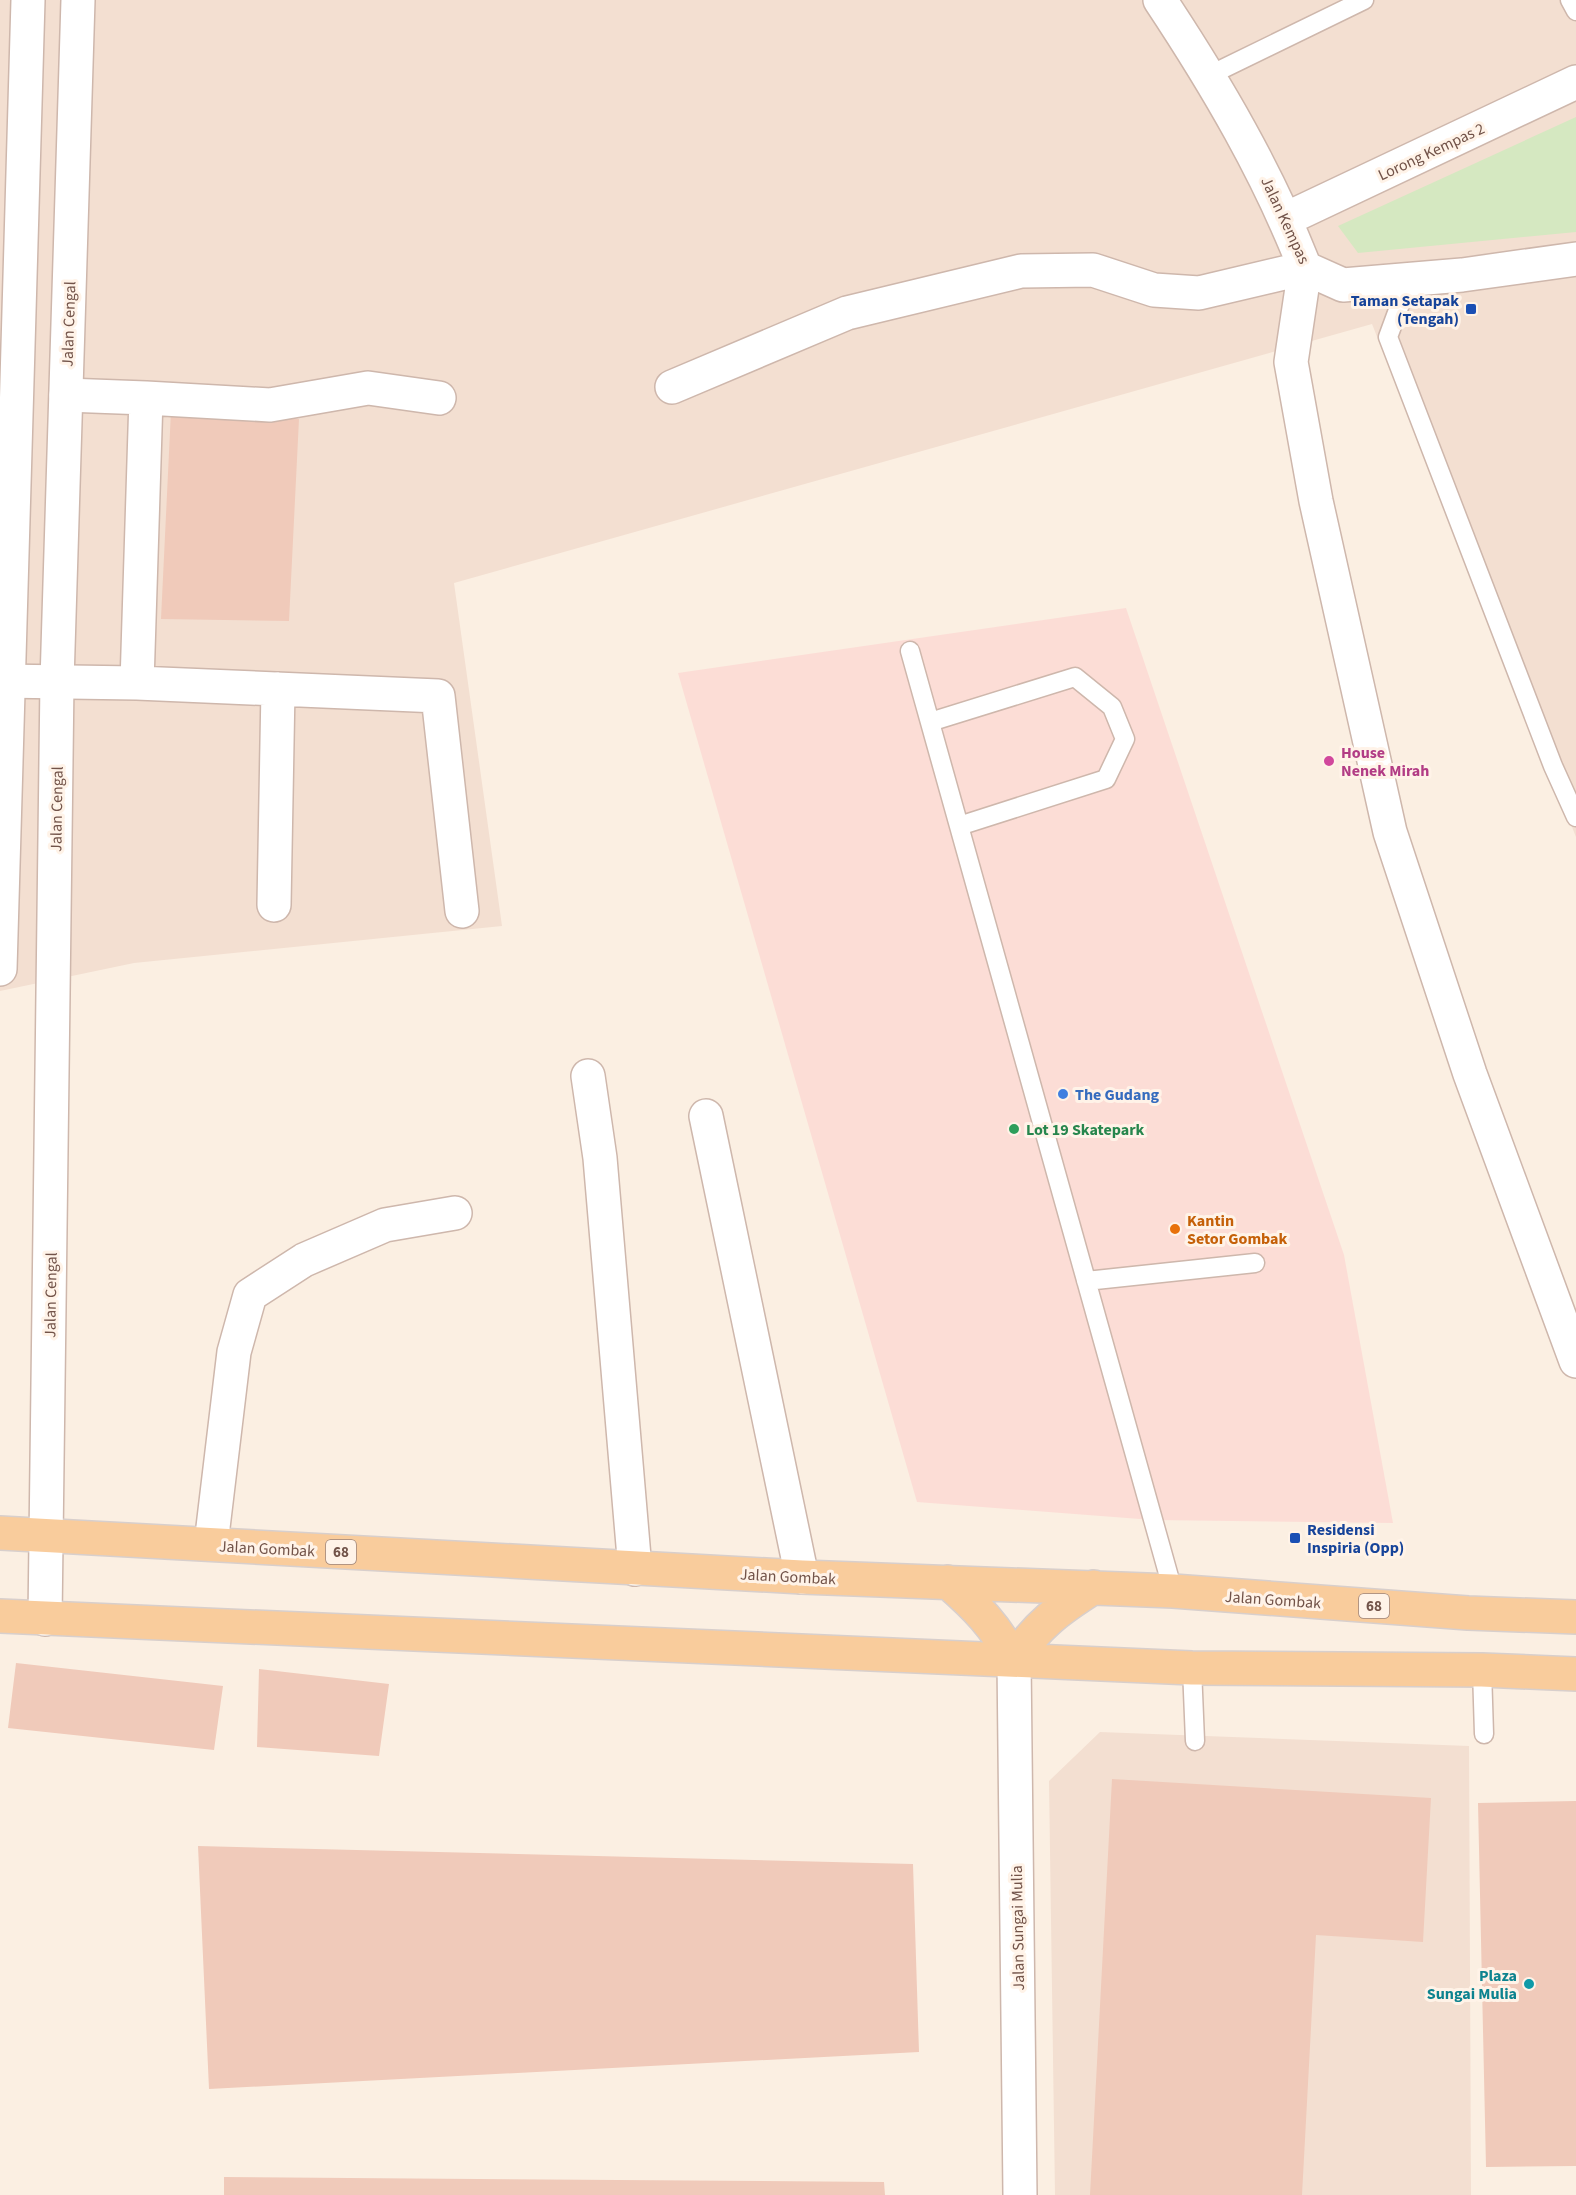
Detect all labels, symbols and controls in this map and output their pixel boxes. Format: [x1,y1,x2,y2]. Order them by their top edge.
street label: Lorong Kempas 2 [1375,118,1488,186]
street label: Jalan Kempas [1255,173,1315,268]
street label: Jalan Cengal [57,281,81,367]
place label: Taman Setapak (Tengah) [1351,290,1459,330]
marker: Taman Setapak (Tengah) [1464,302,1478,316]
place label: House Nenek Mirah [1341,742,1429,782]
marker: House Nenek Mirah [1322,754,1336,768]
street label: Jalan Cengal [45,766,69,852]
place label: The Gudang [1075,1084,1160,1106]
marker: The Gudang [1056,1087,1070,1101]
place label: Lot 19 Skatepark [1026,1119,1145,1141]
marker: Lot 19 Skatepark [1007,1122,1021,1136]
place label: Kantin Setor Gombak [1187,1210,1288,1250]
marker: Kantin Setor Gombak [1168,1222,1182,1236]
street label: Jalan Cengal [39,1252,63,1338]
place label: Residensi Inspiria (Opp) [1307,1519,1404,1559]
marker: Residensi Inspiria (Opp) [1288,1531,1302,1545]
street label: Jalan Gombak [218,1535,316,1563]
road number: 68 [326,1540,356,1564]
street label: Jalan Gombak [739,1563,837,1591]
street label: Jalan Gombak [1224,1586,1322,1614]
road number: 68 [1359,1594,1389,1618]
street label: Jalan Sungai Mulia [1006,1865,1030,1991]
place label: Plaza Sungai Mulia [1427,1965,1517,2005]
marker: Plaza Sungai Mulia [1522,1977,1536,1991]

